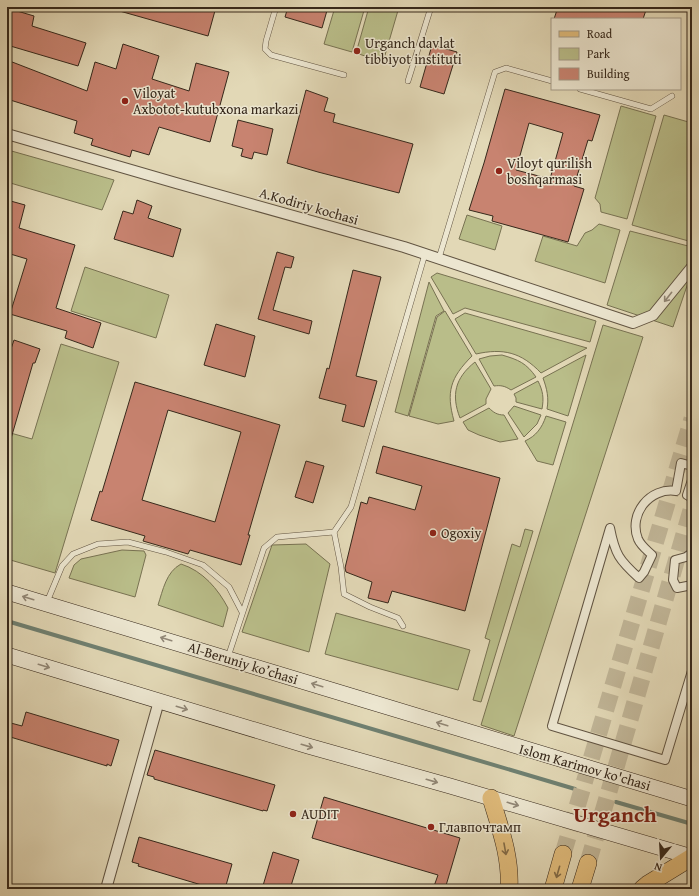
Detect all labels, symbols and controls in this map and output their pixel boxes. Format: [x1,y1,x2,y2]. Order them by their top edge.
legend [551,18,681,90]
text: Road [587,25,613,42]
place label: Urganch davlat tibbiyot instituti [365,33,462,69]
text: Park [587,45,611,62]
marker: Urganch davlat tibbiyot instituti [352,46,362,56]
text: Building [587,65,630,82]
place label: Viloyat Axbotot-kutubxona markazi [133,83,299,119]
marker: Viloyat Axbotot-kutubxona markazi [120,96,130,106]
place label: Viloyt qurilish boshqarmasi [507,153,592,189]
marker: Viloyt qurilish boshqarmasi [494,166,504,176]
street label: A.Kodiriy kochasi [257,182,361,230]
one-way arrow [663,292,672,303]
place label: Ogoxiy [441,523,481,543]
marker: Ogoxiy [428,528,438,538]
one-way arrow [22,594,35,601]
one-way arrow [160,635,173,642]
street label: Al-Beruniy ko’chasi [185,637,301,689]
one-way arrow [38,663,51,670]
one-way arrow [311,681,324,688]
one-way arrow [175,705,188,712]
one-way arrow [435,720,448,727]
street label: Islom Karimov ko'chasi [517,739,653,795]
one-way arrow [300,743,313,750]
one-way arrow [425,778,438,785]
district label: Urganch [573,798,657,830]
one-way arrow [506,801,519,809]
place label: AUDIT [301,804,339,824]
marker: AUDIT [288,809,298,819]
place label: Главпочтамп [439,817,521,837]
marker: Главпочтамп [426,822,436,832]
north arrow [641,838,681,878]
one-way arrow [502,842,510,855]
text: N [651,859,664,876]
one-way arrow [554,865,561,878]

